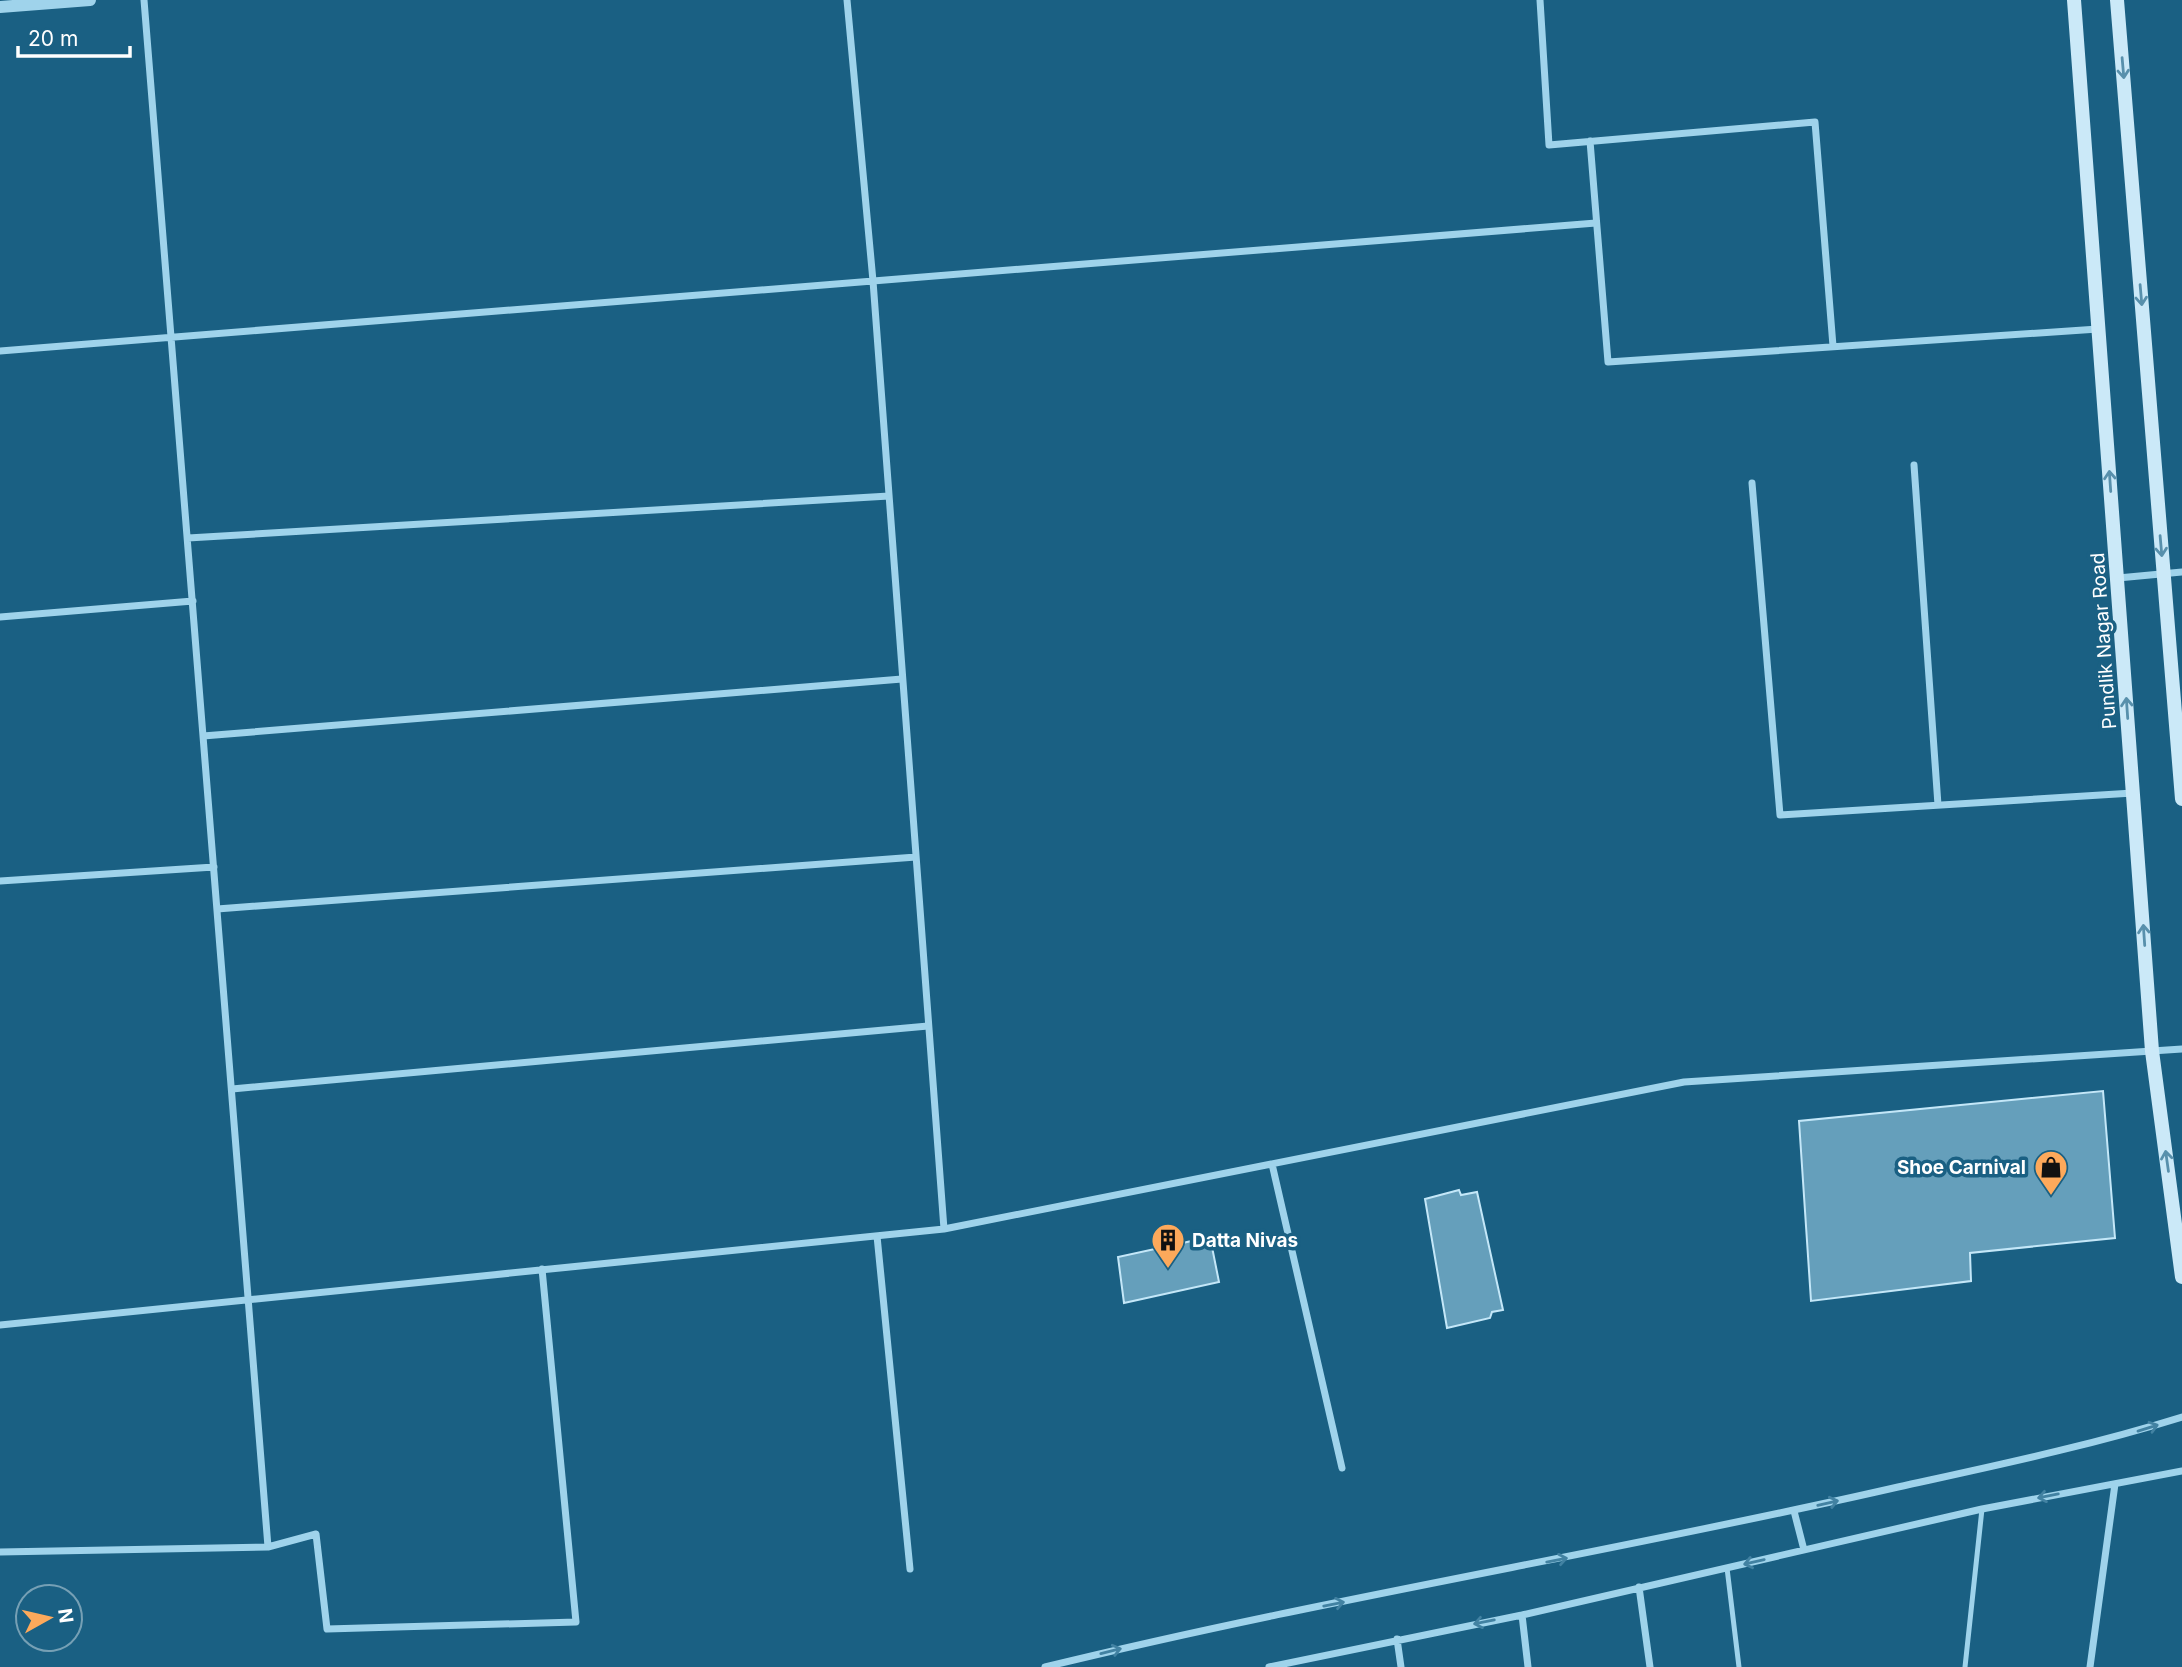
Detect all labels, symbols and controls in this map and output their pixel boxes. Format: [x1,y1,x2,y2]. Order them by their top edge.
scale bar [18,14,130,58]
text: 20 m [28,26,78,51]
one-way arrow [2117,56,2130,79]
one-way arrow [2135,283,2148,306]
one-way arrow [2103,470,2116,493]
one-way arrow [2155,534,2168,557]
street label: Pundlik Nagar Road [2086,552,2121,730]
one-way arrow [2120,697,2133,720]
one-way arrow [2137,924,2150,946]
shop icon: Shoe Carnival [2032,1148,2070,1197]
one-way arrow [2160,1150,2173,1173]
place label: Shoe Carnival [1897,1156,2026,1179]
building icon: Datta Nivas [1149,1221,1187,1270]
place label: Datta Nivas [1192,1229,1298,1252]
one-way arrow [2137,1420,2159,1433]
one-way arrow [2037,1490,2060,1504]
one-way arrow [1816,1496,1839,1510]
one-way arrow [1545,1552,1568,1566]
one-way arrow [1743,1556,1766,1569]
north arrow [14,1583,84,1653]
one-way arrow [1322,1597,1345,1611]
text: N [53,1607,78,1624]
one-way arrow [1473,1616,1496,1630]
one-way arrow [1100,1644,1122,1657]

